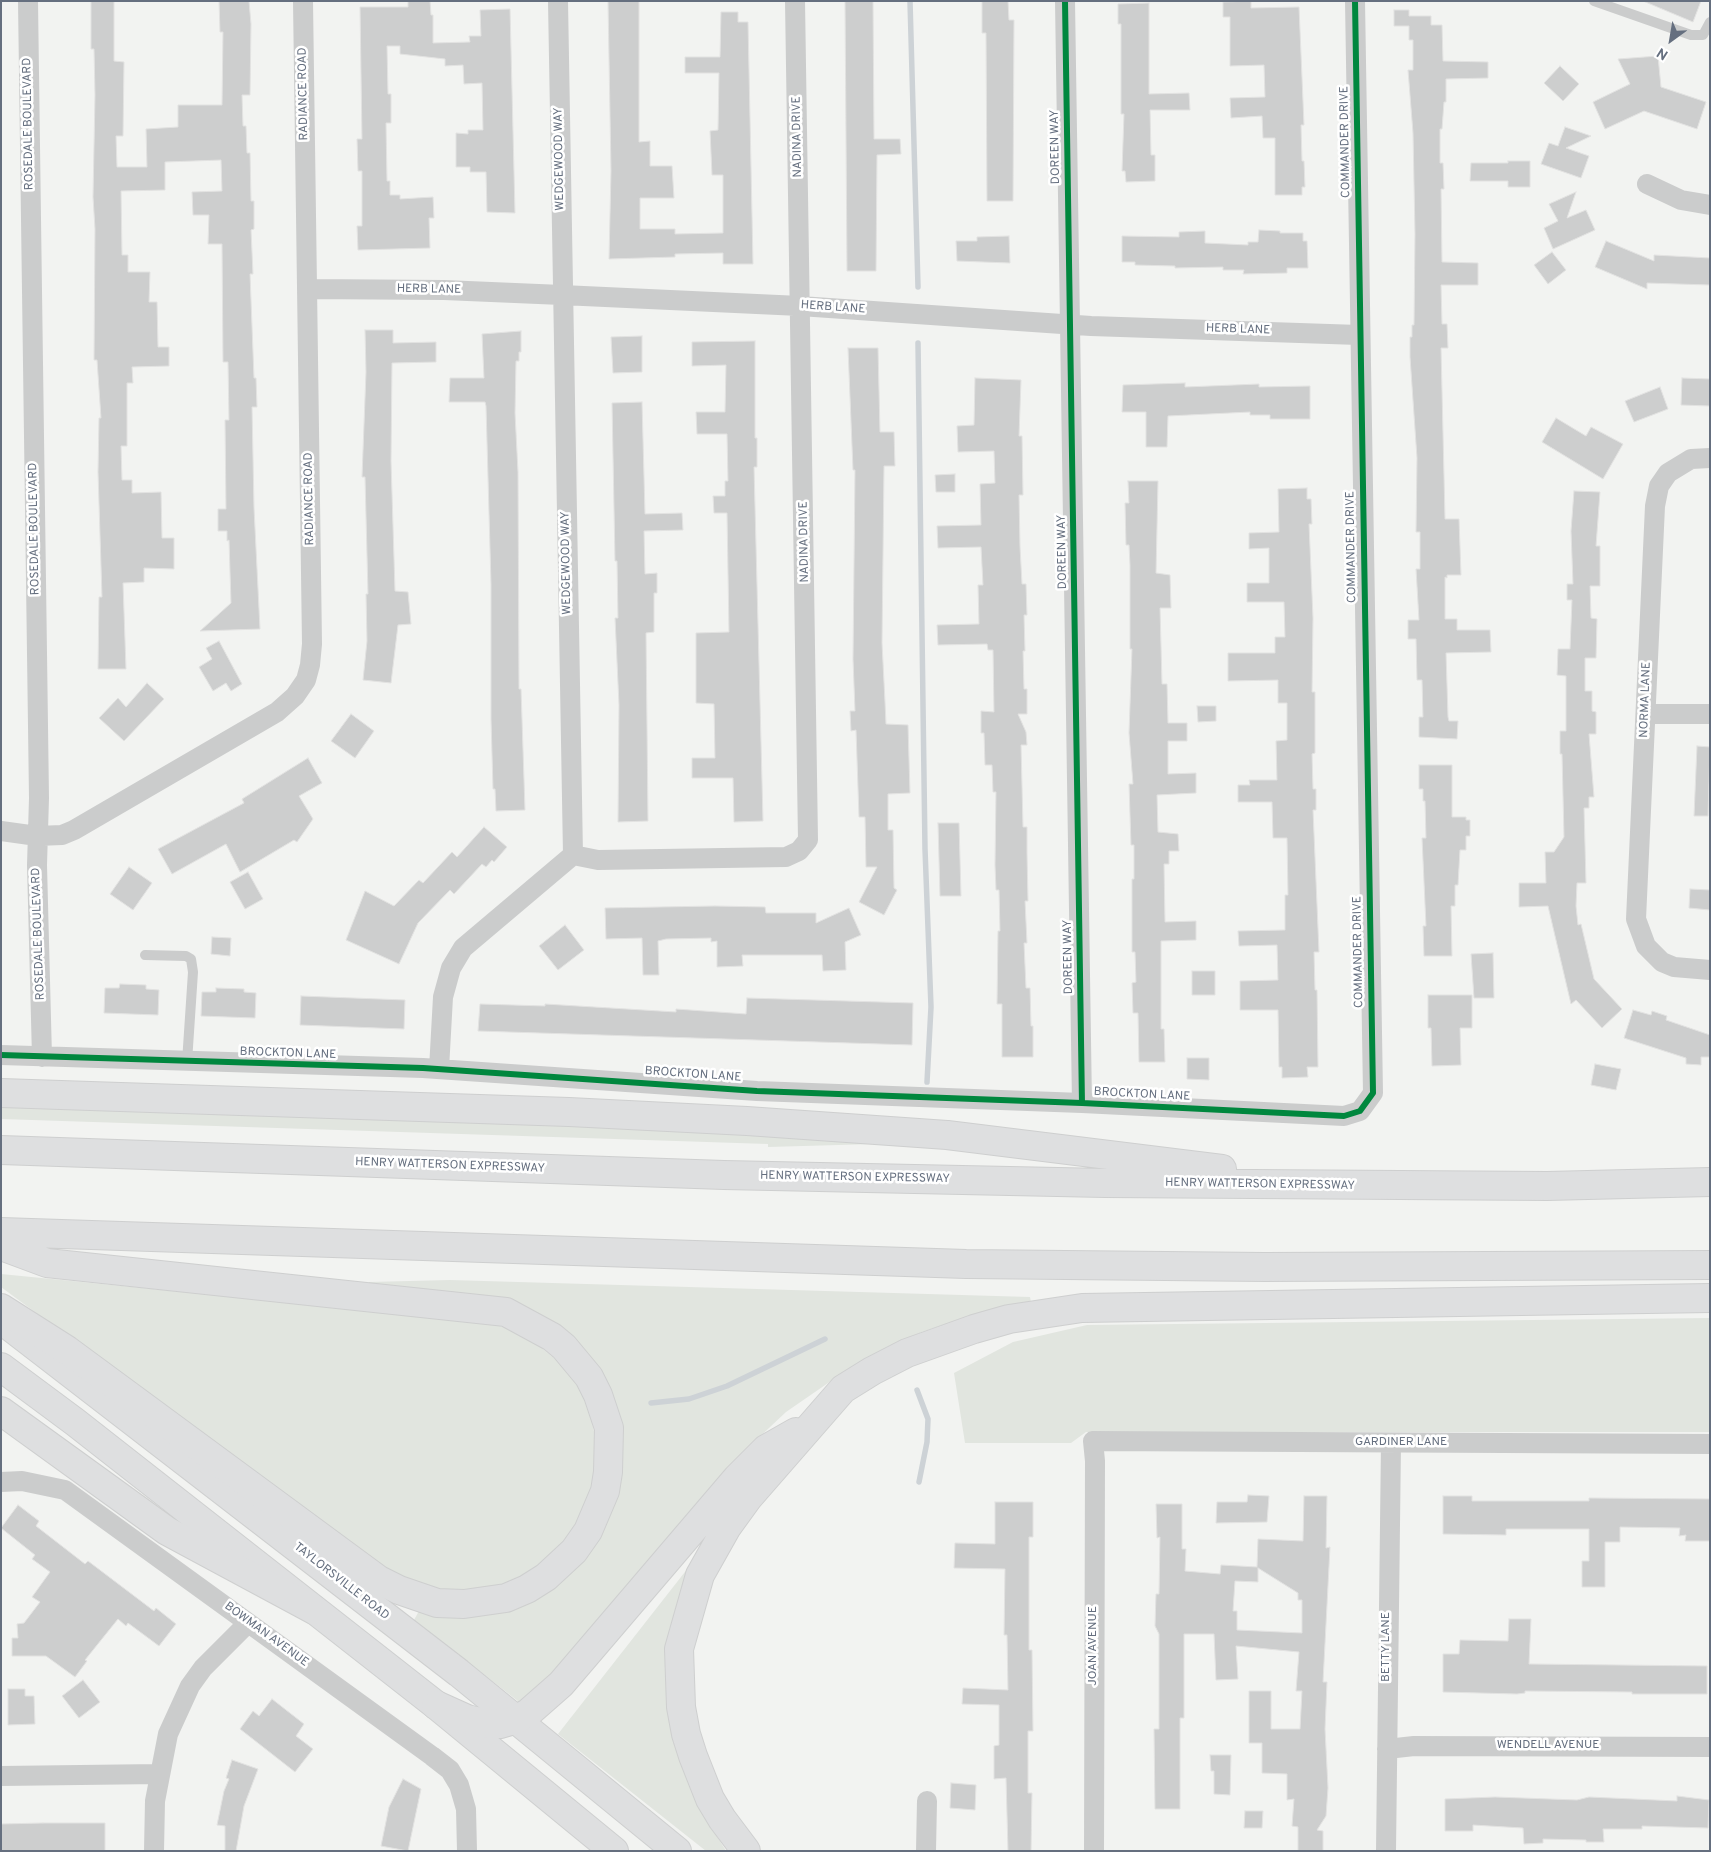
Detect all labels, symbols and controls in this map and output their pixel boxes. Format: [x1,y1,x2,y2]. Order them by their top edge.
north arrow [1646,15,1696,65]
text: N [1654,43,1672,63]
street label: RADIANCE ROAD [296,47,312,141]
street label: ROSEDALE BOULEVARD [21,58,37,190]
street label: COMMANDER DRIVE [1338,86,1354,198]
street label: NADINA DRIVE [790,96,806,178]
street label: WEDGEWOOD WAY [552,107,568,211]
street label: DOREEN WAY [1048,110,1064,184]
street label: HERB LANE [397,282,461,298]
street label: HERB LANE [800,299,866,317]
street label: HERB LANE [1205,322,1271,338]
street label: RADIANCE ROAD [302,452,318,546]
street label: ROSEDALE BOULEVARD [27,463,43,595]
street label: COMMANDER DRIVE [1344,491,1360,603]
street label: NADINA DRIVE [797,501,813,583]
street label: WEDGEWOOD WAY [559,511,575,615]
street label: DOREEN WAY [1055,515,1071,589]
street label: NORMA LANE [1637,662,1655,738]
street label: ROSEDALE BOULEVARD [29,867,49,1001]
street label: COMMANDER DRIVE [1351,896,1367,1008]
street label: DOREEN WAY [1061,920,1077,994]
street label: BROCKTON LANE [239,1045,337,1063]
street label: BROCKTON LANE [644,1064,742,1086]
street label: BROCKTON LANE [1093,1085,1191,1105]
street label: HENRY WATTERSON EXPRESSWAY [355,1155,545,1177]
street label: HENRY WATTERSON EXPRESSWAY [760,1169,950,1187]
street label: HENRY WATTERSON EXPRESSWAY [1165,1176,1355,1194]
street label: GARDINER LANE [1355,1436,1447,1450]
street label: TAYLORSVILLE ROAD [290,1540,392,1624]
street label: BOWMAN AVENUE [221,1600,311,1670]
street label: JOAN AVENUE [1087,1606,1101,1686]
street label: BETTY LANE [1380,1612,1394,1682]
street label: WENDELL AVENUE [1497,1739,1599,1753]

